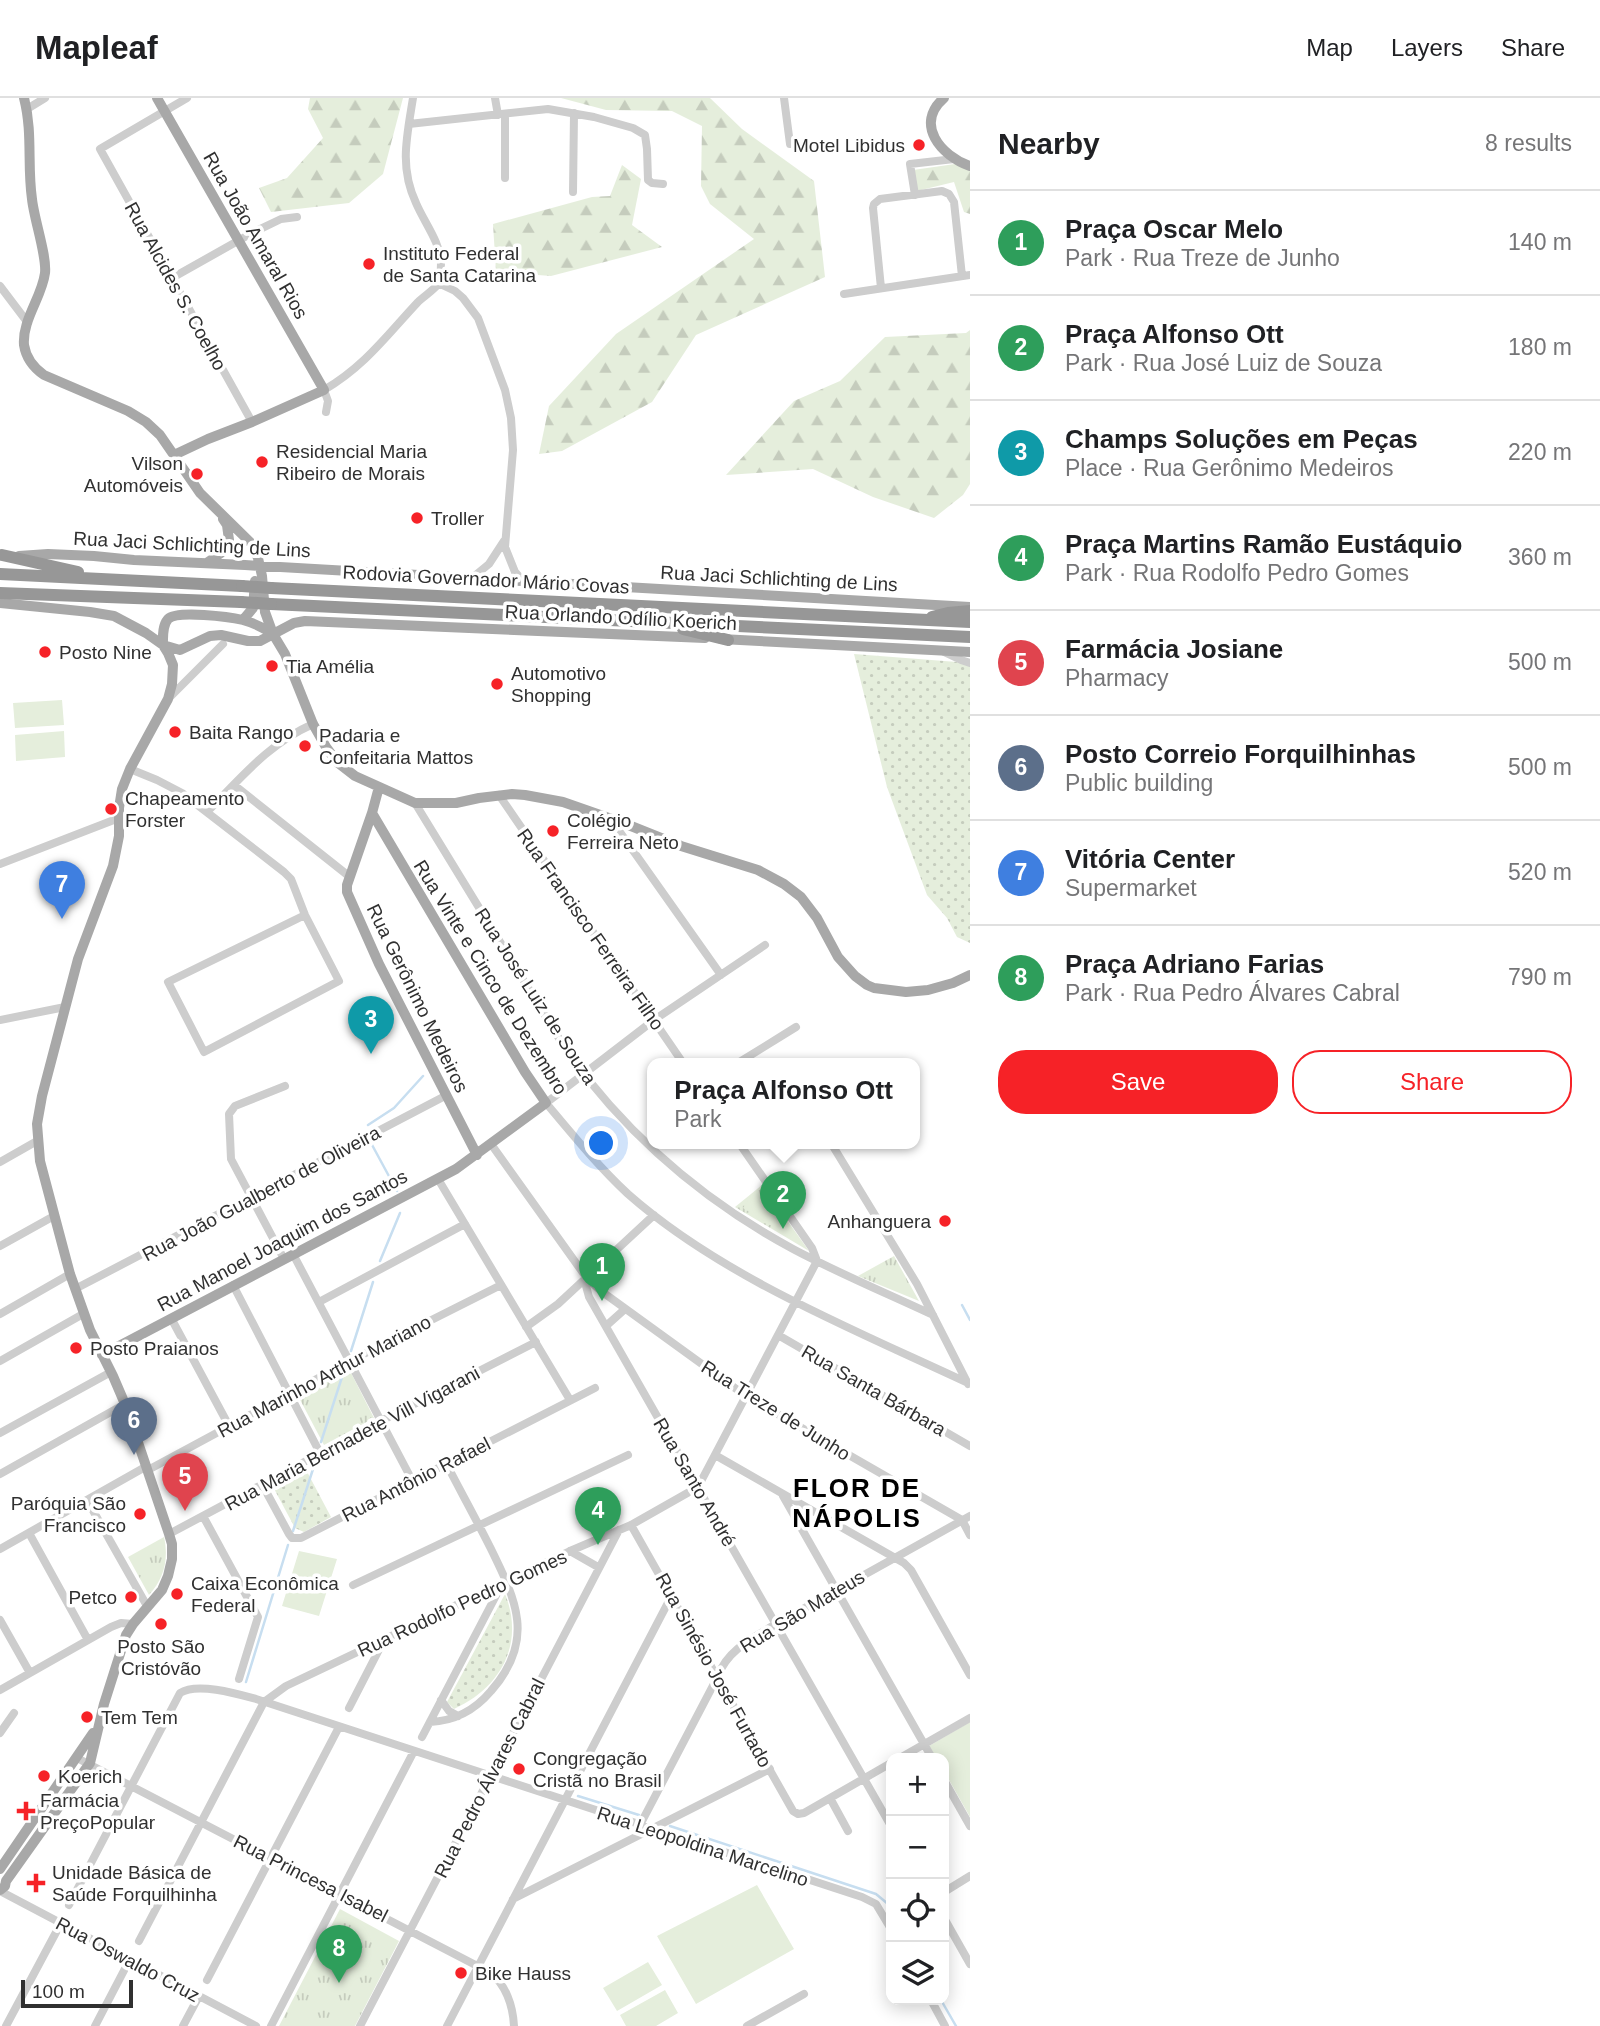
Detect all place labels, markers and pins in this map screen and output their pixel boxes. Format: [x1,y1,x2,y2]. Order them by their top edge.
place label: Motel Libidus [793,135,905,156]
marker: Motel Libidus [911,137,927,153]
place label: Instituto Federal de Santa Catarina [383,243,537,286]
marker: Instituto Federal de Santa Catarina [361,256,377,272]
place label: Residencial Maria Ribeiro de Morais [276,441,427,484]
place label: Vilson Automóveis [84,453,183,496]
marker: Residencial Maria Ribeiro de Morais [254,454,270,470]
marker: Vilson Automóveis [189,466,205,482]
place label: Troller [431,508,485,529]
marker: Troller [409,510,425,526]
place label: Posto Nine [59,642,152,663]
marker: Posto Nine [37,644,53,660]
place label: Tia Amélia [286,656,374,677]
marker: Tia Amélia [264,658,280,674]
place label: Automotivo Shopping [511,663,606,706]
marker: Automotivo Shopping [489,676,505,692]
place label: Baita Rango [189,722,294,743]
marker: Baita Rango [167,724,183,740]
place label: Padaria e Confeitaria Mattos [319,725,473,768]
marker: Padaria e Confeitaria Mattos [297,738,313,754]
place label: Chapeamento Forster [125,788,244,831]
marker: Chapeamento Forster [103,801,119,817]
place label: Colégio Ferreira Neto [567,810,679,853]
marker: Colégio Ferreira Neto [545,823,561,839]
pin: 7 [39,861,85,919]
pin: 3 [348,996,394,1054]
pin: 2 [760,1171,806,1229]
place label: Anhanguera [827,1211,931,1232]
marker: Anhanguera [937,1213,953,1229]
pin: 1 [579,1243,625,1301]
place label: Posto Praianos [90,1338,219,1359]
marker: Posto Praianos [68,1340,84,1356]
pin: 6 [111,1397,157,1455]
pin: 5 [162,1453,208,1511]
pin: 4 [575,1487,621,1545]
place label: Paróquia São Francisco [11,1493,126,1536]
marker: Paróquia São Francisco [132,1506,148,1522]
place label: Caixa Econômica Federal [191,1573,339,1616]
marker: Caixa Econômica Federal [169,1586,185,1602]
place label: Petco [68,1587,117,1608]
marker: Petco [123,1589,139,1605]
marker: Posto São Cristóvão [153,1616,169,1632]
place label: Posto São Cristóvão [117,1636,205,1679]
place label: Tem Tem [101,1707,178,1728]
marker: Tem Tem [79,1709,95,1725]
place label: Congregação Cristã no Brasil [533,1748,662,1791]
marker: Congregação Cristã no Brasil [511,1761,527,1777]
place label: Koerich [58,1766,122,1787]
marker: Koerich [36,1768,52,1784]
place label: Farmácia PreçoPopular [40,1790,156,1833]
marker: Farmácia PreçoPopular [18,1803,34,1819]
place label: Unidade Básica de Saúde Forquilhinha [52,1862,217,1905]
marker: Unidade Básica de Saúde Forquilhinha [26,1873,46,1893]
pin: 8 [316,1925,362,1983]
place label: Bike Hauss [475,1963,571,1984]
marker: Bike Hauss [453,1965,469,1981]

